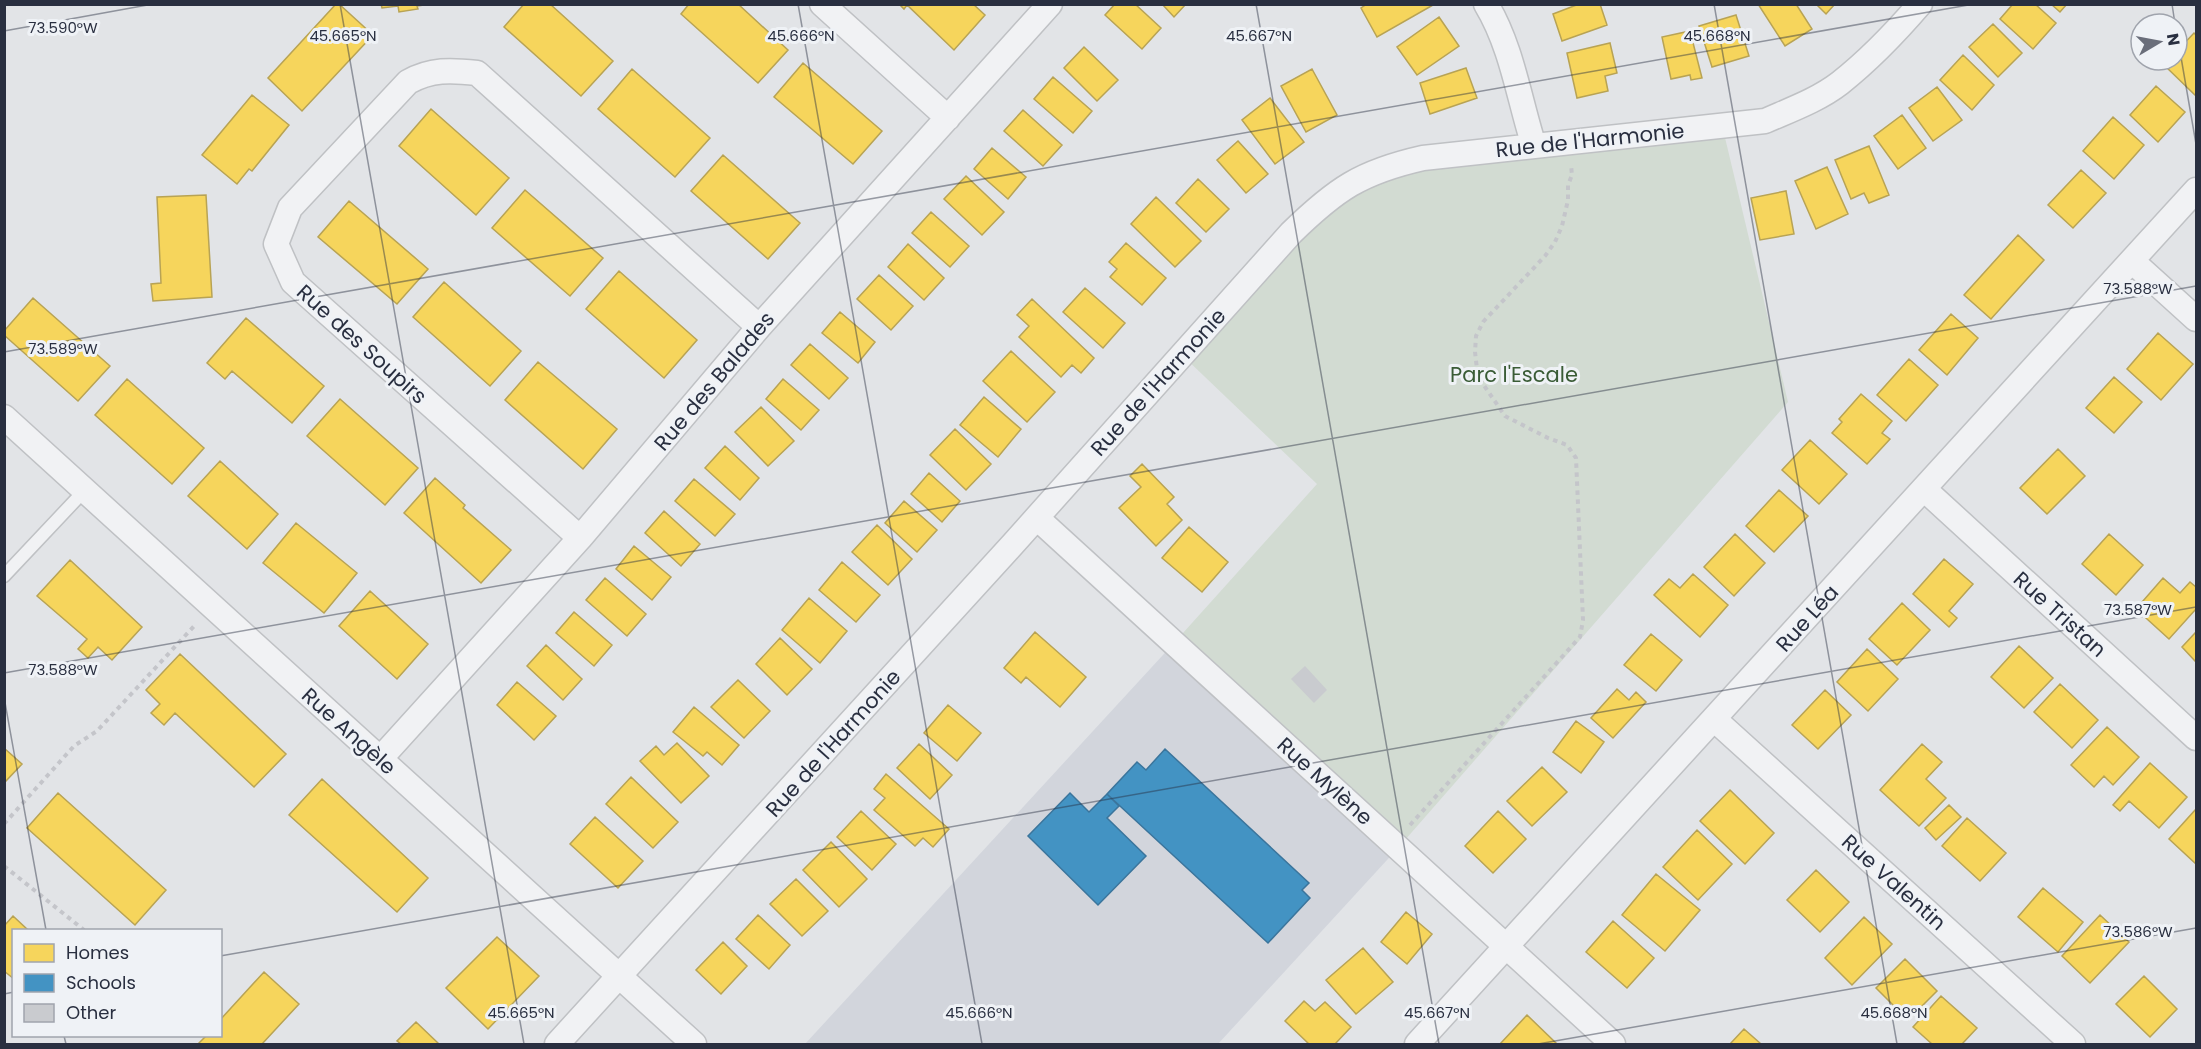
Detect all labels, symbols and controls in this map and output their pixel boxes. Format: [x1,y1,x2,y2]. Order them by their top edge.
north arrow [2129,12,2189,72]
text: 73.590°W [28,17,98,38]
text: 45.665°N [309,25,377,46]
text: 45.666°N [767,25,835,46]
text: 45.667°N [1226,25,1292,46]
text: 45.668°N [1683,25,1751,46]
text: N [2161,32,2186,47]
street label: Rue de l'Harmonie [1494,116,1686,164]
street label: Rue des Soupirs [291,278,433,410]
text: 73.588°W [2103,278,2173,299]
street label: Rue de l'Harmonie [1084,302,1232,462]
street label: Rue des Balades [647,305,781,457]
text: 73.589°W [28,338,98,359]
park label: Parc l'Escale [1450,360,1578,389]
street label: Rue Tristan [2007,565,2113,663]
street label: Rue Léa [1769,578,1845,658]
text: 73.587°W [2104,599,2172,620]
text: 73.588°W [28,659,98,680]
street label: Rue de l'Harmonie [759,663,907,823]
street label: Rue Angèle [296,681,402,781]
street label: Rue Mylène [1271,730,1379,832]
street label: Rue Valentin [1836,827,1952,937]
text: 73.586°W [2103,921,2173,942]
legend [12,929,222,1037]
text: Homes [66,940,129,965]
text: Schools [66,970,136,995]
text: Other [66,1000,116,1025]
text: 45.665°N [487,1002,555,1023]
text: 45.666°N [945,1002,1013,1023]
text: 45.667°N [1404,1002,1470,1023]
text: 45.668°N [1860,1002,1928,1023]

